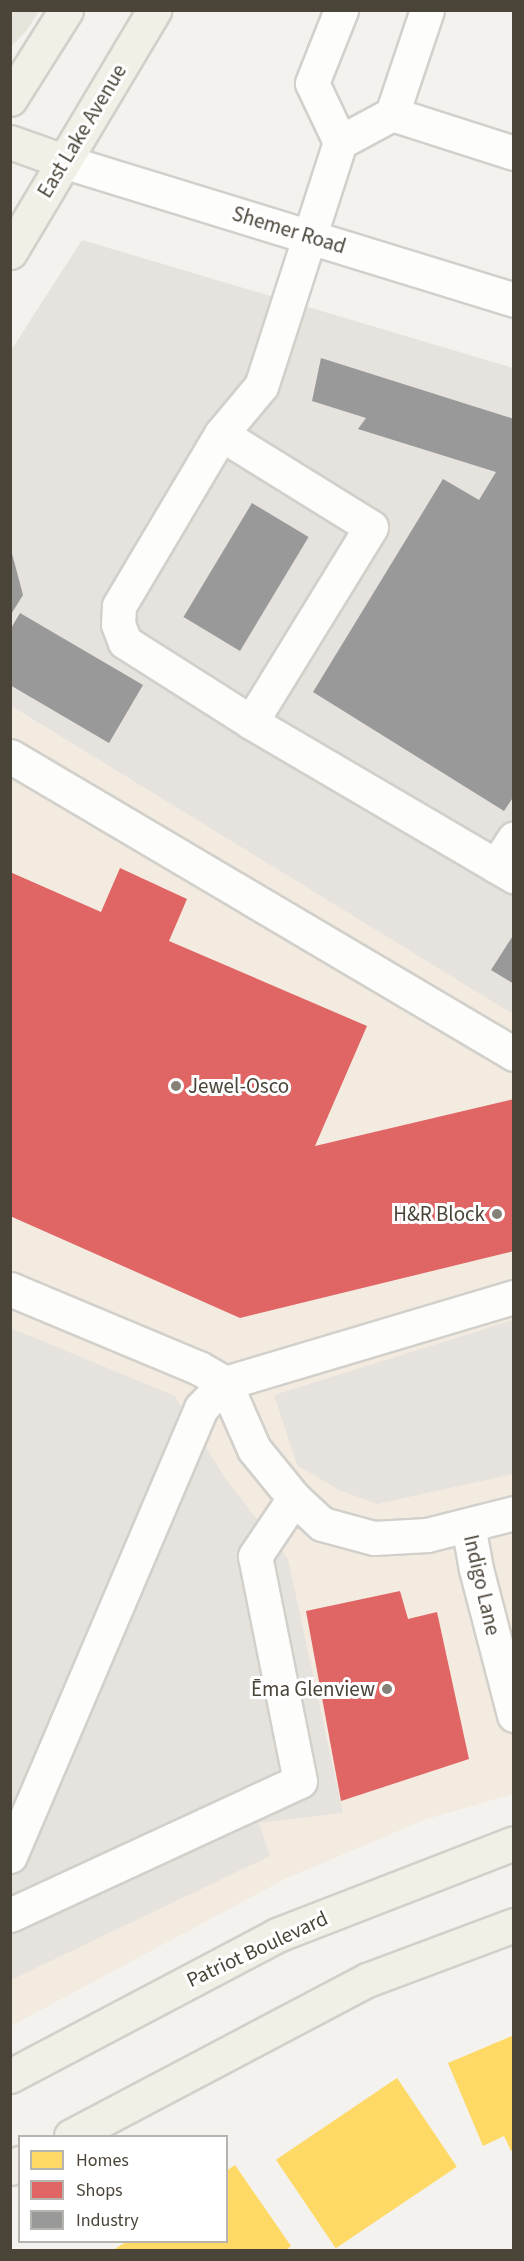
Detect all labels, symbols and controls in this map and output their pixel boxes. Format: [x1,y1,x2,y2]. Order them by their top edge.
street label: East Lake Avenue [32,60,132,202]
street label: Shemer Road [229,201,349,259]
place label: Jewel-Osco [188,1073,289,1099]
marker: Jewel-Osco [169,1079,183,1093]
place label: H&R Block [393,1201,485,1227]
marker: H&R Block [490,1207,504,1221]
street label: Indigo Lane [458,1532,506,1638]
place label: Ēma Glenview [251,1676,375,1702]
marker: Ēma Glenview [380,1682,394,1696]
street label: Patriot Boulevard [182,1905,332,1993]
legend [18,2135,228,2243]
text: Homes [76,2148,129,2173]
text: Shops [76,2178,123,2203]
text: Industry [76,2208,139,2233]

